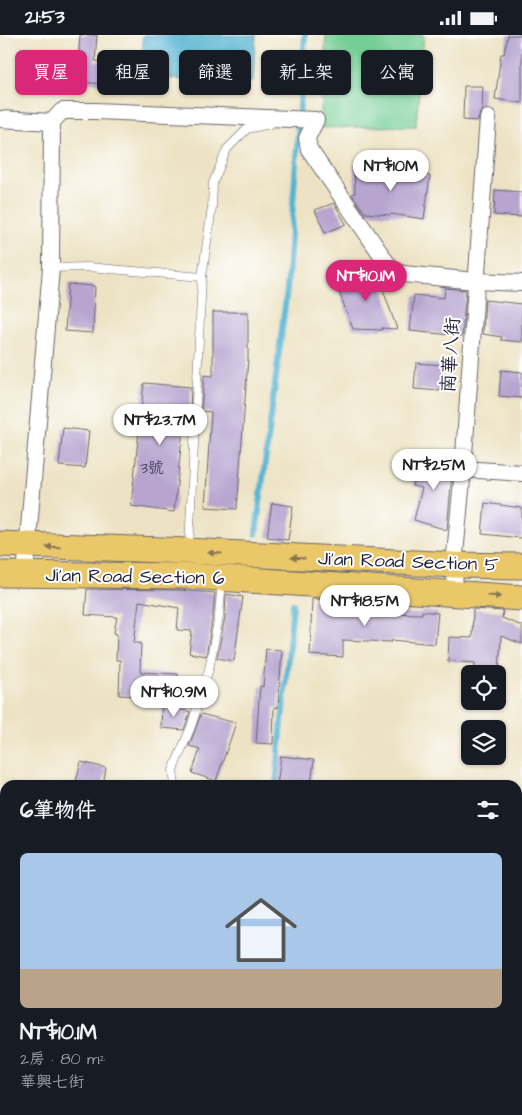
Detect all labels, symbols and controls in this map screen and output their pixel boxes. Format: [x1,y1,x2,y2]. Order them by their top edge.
text: 21:53 [25,4,65,31]
chip: 買屋 [15,50,87,95]
chip: 租屋 [97,50,169,95]
chip: 篩選 [179,50,251,95]
chip: 新上架 [261,50,351,95]
chip: 公寓 [361,50,433,95]
pin: NT$10M [350,149,432,192]
text: NT$10M [364,155,418,177]
pin: NT$10.1M [314,259,418,302]
text: NT$10.1M [337,265,395,287]
street label: 南華八街 [435,316,467,394]
pin: NT$23.7M [108,403,212,446]
text: NT$23.7M [124,409,196,431]
pin: NT$25M [393,449,475,491]
text: NT$25M [403,454,465,476]
house number: 3號 [140,457,164,479]
one-way arrow [45,543,61,551]
street label: Ji’an Road Section 5 [317,545,499,579]
one-way arrow [207,548,223,556]
one-way arrow [290,553,306,561]
street label: Ji’an Road Section 6 [45,562,225,592]
pin: NT$18.5M [313,585,417,627]
text: NT$18.5M [331,590,399,612]
one-way arrow [486,593,502,601]
map controls [461,665,506,765]
button: locate [461,665,506,710]
pin: NT$10.9M [122,675,226,718]
text: NT$10.9M [141,681,207,703]
button: layers [461,720,506,765]
text: 6筆物件 [20,796,96,825]
icon: filters [474,796,502,824]
icon: home [216,885,306,975]
text: NT$10.1M [20,1018,97,1047]
text: 2房 · 80 m² [20,1048,106,1070]
text: 華興七街 [20,1071,84,1093]

